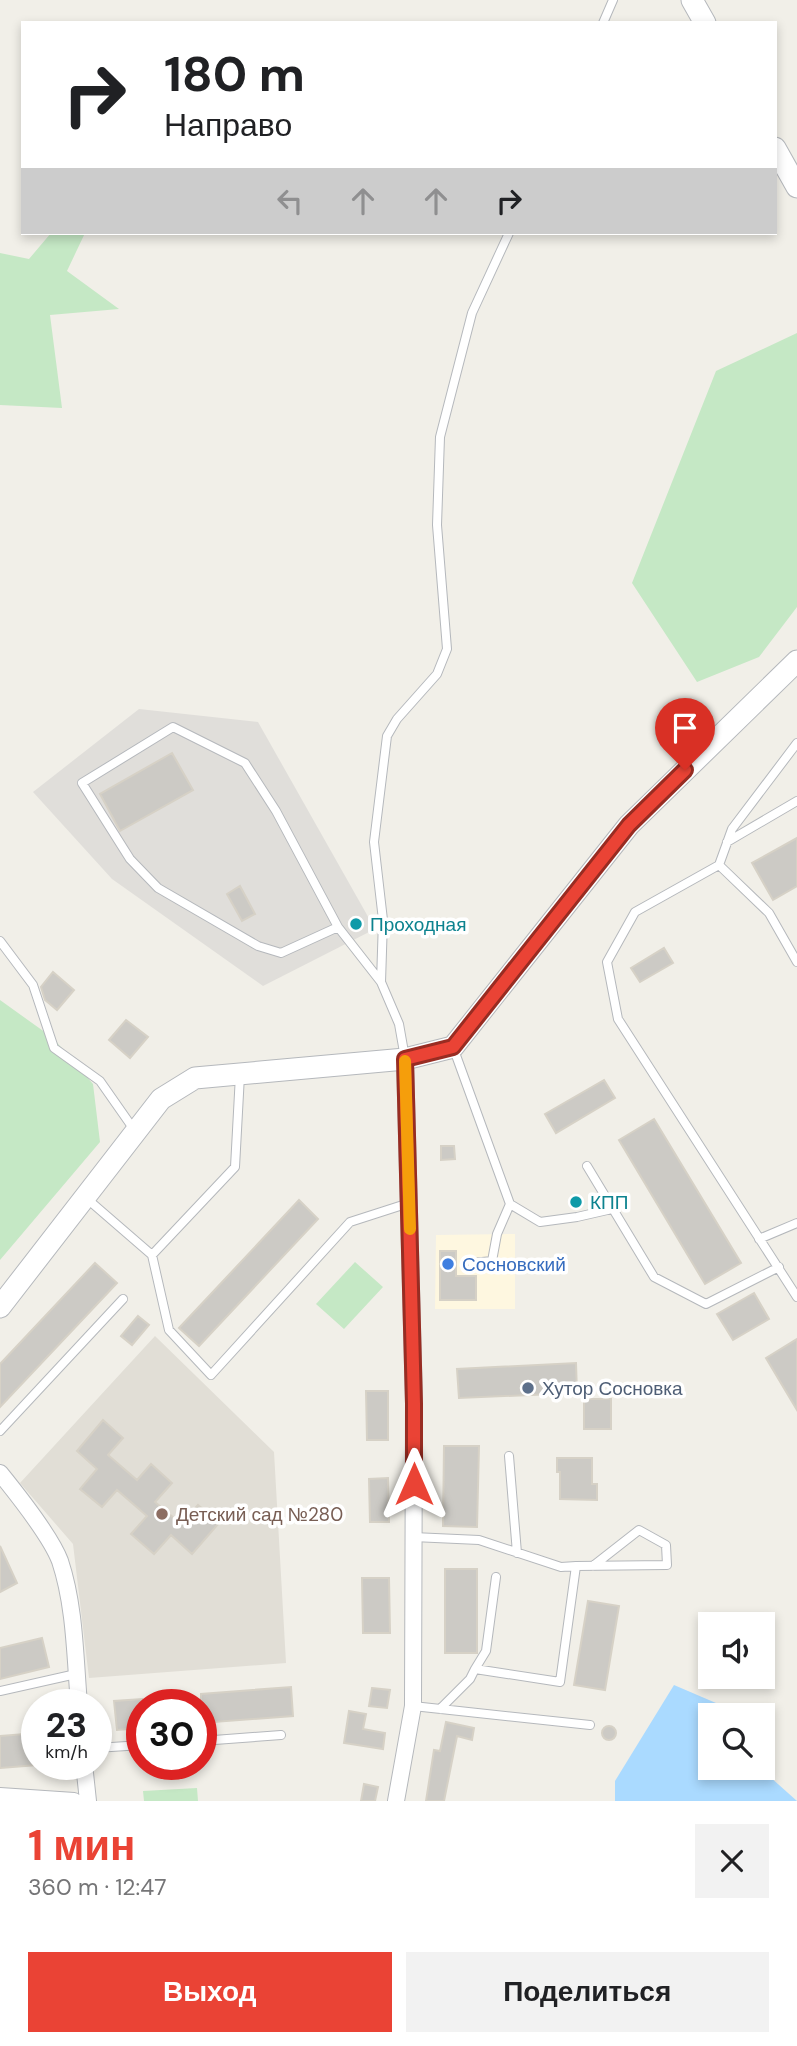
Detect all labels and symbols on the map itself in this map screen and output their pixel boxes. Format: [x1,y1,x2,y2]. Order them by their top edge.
pin [655,698,715,770]
place label: Проходная [370,912,466,937]
marker: Проходная [348,916,364,932]
place label: КПП [590,1190,628,1215]
marker: КПП [568,1194,584,1210]
place label: Сосновский [462,1252,566,1277]
marker: Сосновский [440,1256,456,1272]
place label: Хутор Сосновка [542,1376,683,1401]
marker: Хутор Сосновка [520,1380,536,1396]
position arrow [377,1447,451,1521]
place label: Детский сад №280 [176,1502,343,1527]
marker: Детский сад №280 [154,1506,170,1522]
speed limit sign: 30 [126,1689,217,1780]

